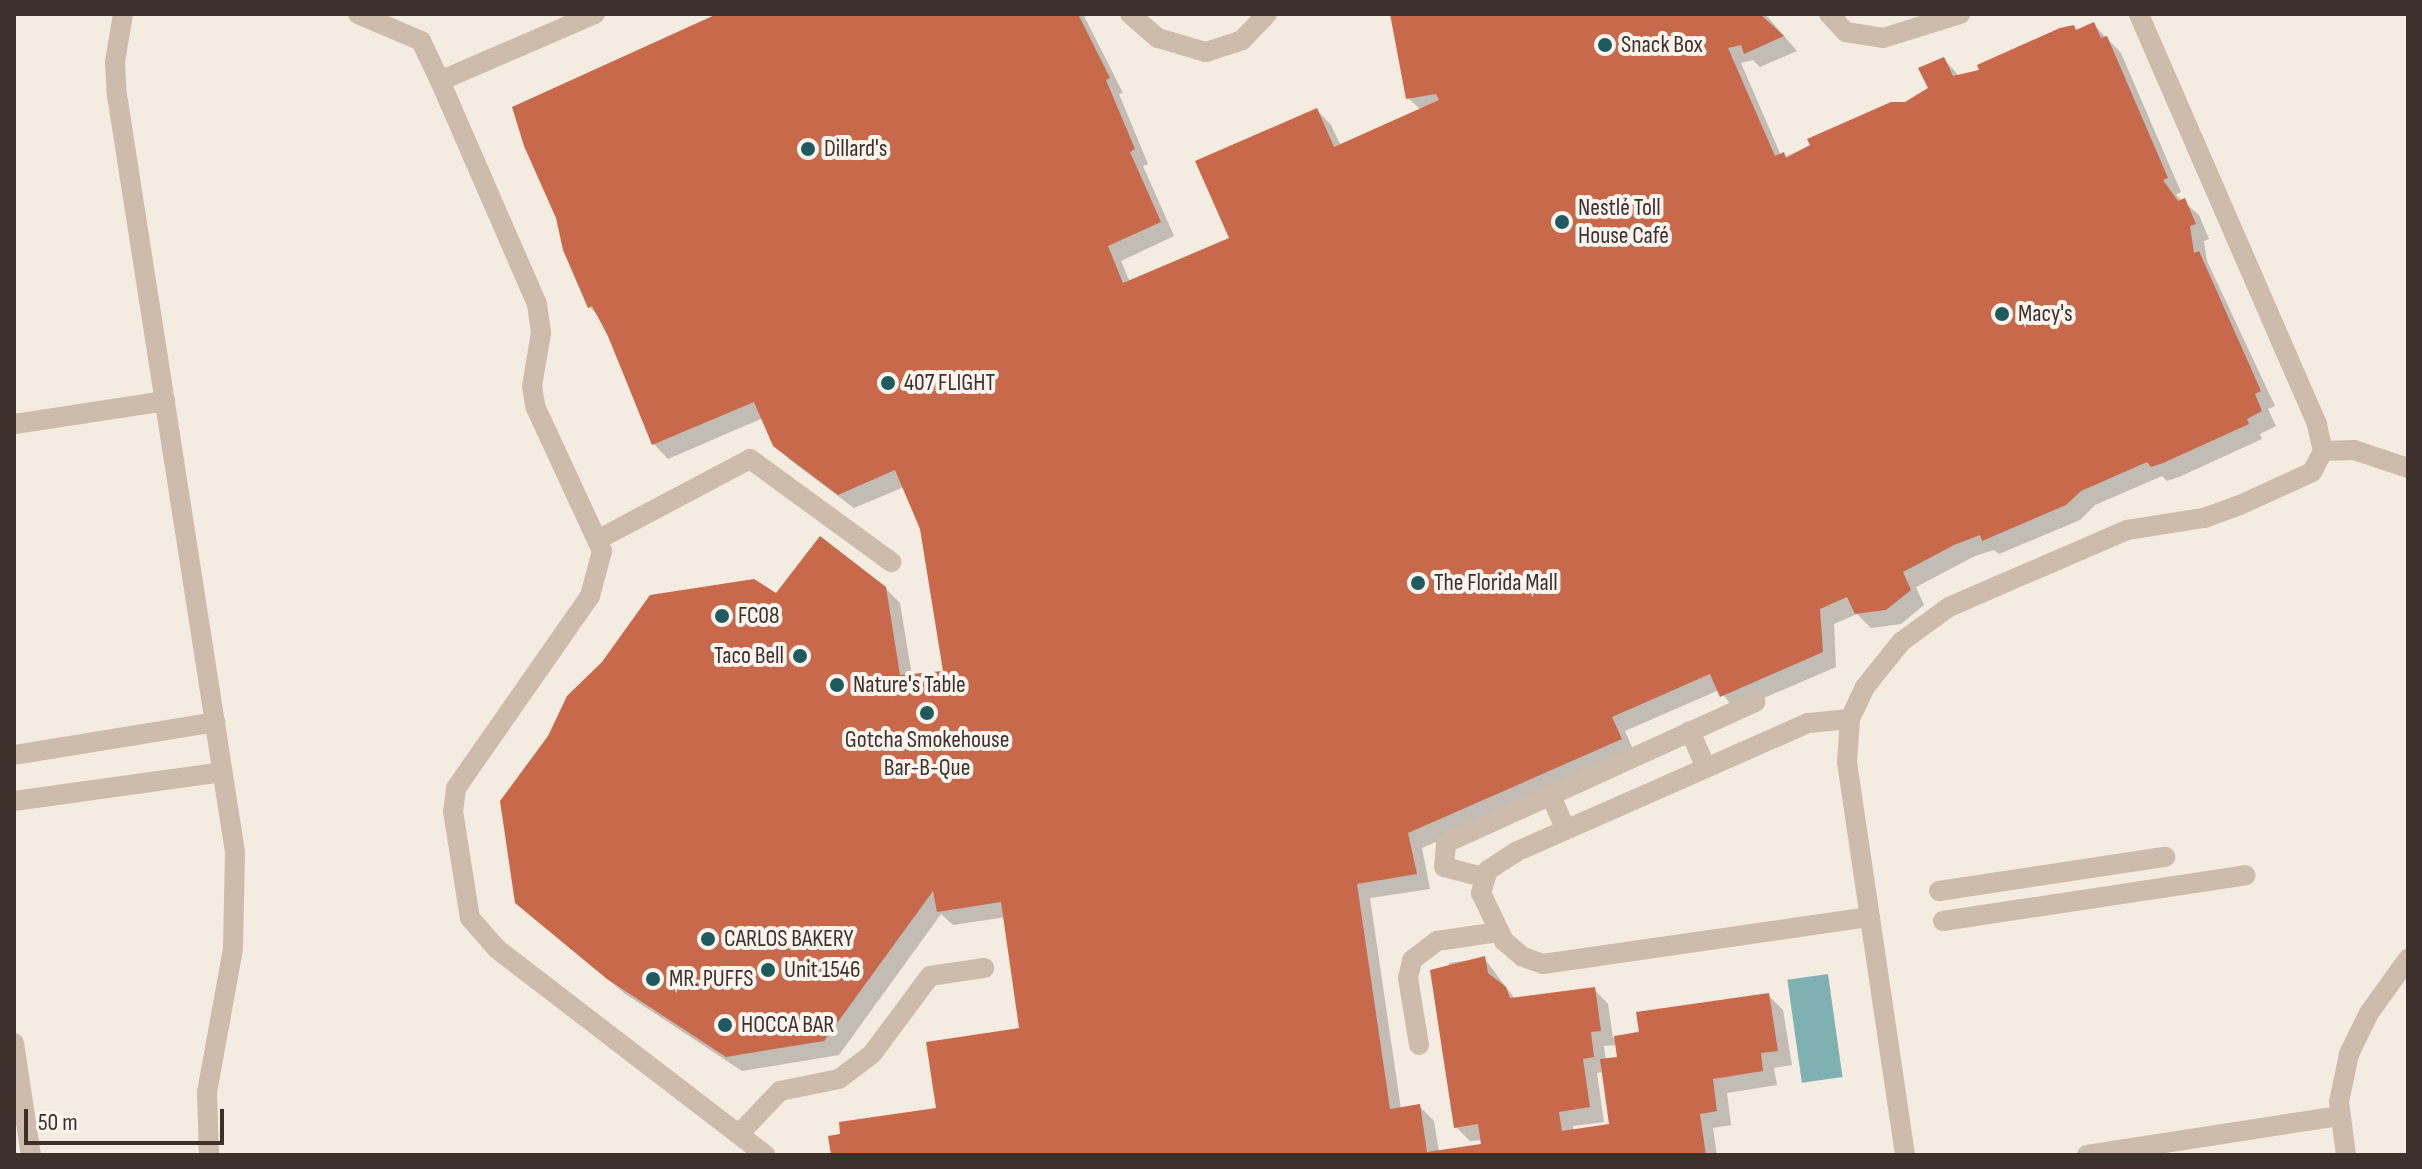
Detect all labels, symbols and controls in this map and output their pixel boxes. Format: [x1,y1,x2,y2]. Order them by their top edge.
place label: Snack Box [1621,31,1703,59]
marker: Snack Box [1596,36,1614,54]
place label: Dillard's [824,135,887,163]
marker: Dillard's [799,140,817,158]
place label: Nestlé Toll House Café [1578,194,1669,250]
marker: Nestlé Toll House Café [1553,213,1571,231]
place label: Macy's [2018,300,2073,328]
marker: Macy's [1993,305,2011,323]
place label: 407 FLIGHT [904,369,995,397]
marker: 407 FLIGHT [879,374,897,392]
place label: The Florida Mall [1434,569,1558,597]
marker: The Florida Mall [1409,574,1427,592]
place label: FC08 [738,602,780,630]
marker: FC08 [713,607,731,625]
place label: Taco Bell [714,642,784,670]
marker: Taco Bell [791,647,809,665]
place label: Nature's Table [853,671,966,699]
marker: Nature's Table [828,676,846,694]
marker: Gotcha Smokehouse Bar-B-Que [918,704,936,722]
place label: Gotcha Smokehouse Bar-B-Que [845,726,1009,782]
place label: CARLOS BAKERY [724,925,854,953]
marker: CARLOS BAKERY [699,930,717,948]
place label: Unit 1546 [784,956,860,984]
marker: Unit 1546 [759,961,777,979]
place label: MR. PUFFS [669,965,753,993]
marker: MR. PUFFS [644,970,662,988]
place label: HOCCA BAR [741,1011,834,1039]
marker: HOCCA BAR [716,1016,734,1034]
scale bar [28,1093,228,1143]
text: 50 m [38,1108,78,1137]

